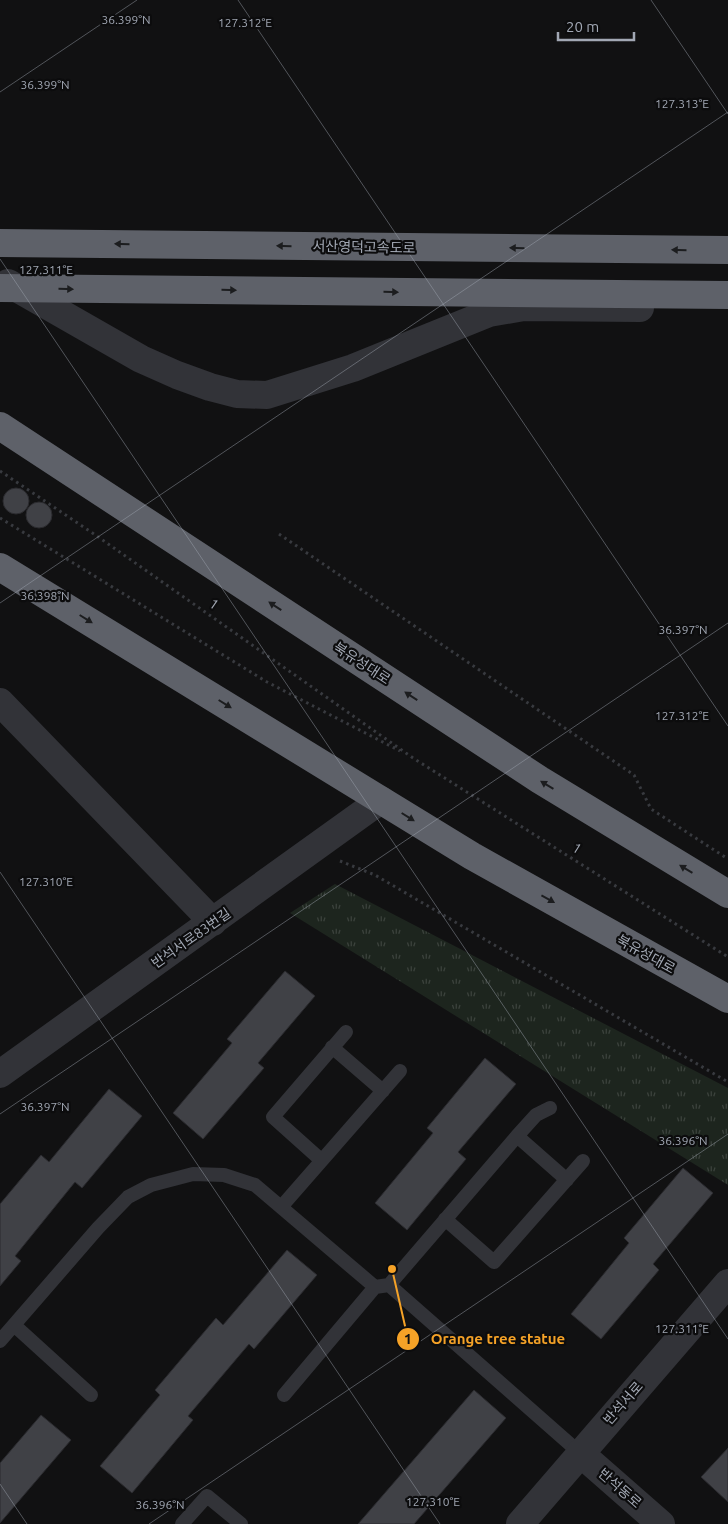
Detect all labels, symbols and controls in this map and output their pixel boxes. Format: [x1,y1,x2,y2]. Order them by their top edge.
scale bar [558,10,634,42]
text: 36.399°N [101,13,151,26]
text: 127.312°E [218,16,272,29]
text: 20 m [566,18,599,35]
text: 36.399°N [20,78,70,91]
text: 127.313°E [655,97,709,110]
street label: 서산영덕고속도로 [312,238,416,256]
one-way arrow [114,240,130,248]
one-way arrow [276,242,292,250]
one-way arrow [509,244,525,252]
one-way arrow [671,246,687,254]
text: 127.311°E [19,263,73,276]
one-way arrow [58,285,74,293]
one-way arrow [221,287,237,295]
one-way arrow [383,288,399,296]
text: 36.398°N [20,589,70,602]
street label: 1 [206,595,222,613]
one-way arrow [269,602,282,611]
one-way arrow [80,615,93,624]
text: 36.397°N [658,623,708,636]
street label: 북유성대로 [331,639,393,687]
one-way arrow [404,691,418,700]
one-way arrow [218,700,231,709]
text: 127.312°E [655,709,709,722]
one-way arrow [541,780,554,789]
one-way arrow [402,812,415,821]
street label: 1 [569,839,585,857]
one-way arrow [680,864,693,873]
text: 127.310°E [19,875,73,888]
one-way arrow [541,895,556,903]
street label: 반석서로83번길 [148,905,234,971]
street label: 북유성대로 [614,931,678,977]
text: 36.397°N [20,1100,70,1113]
text: 36.396°N [658,1134,708,1147]
text: 127.311°E [655,1322,709,1335]
callout: Orange tree statue [396,1324,575,1354]
text: 1 [404,1330,412,1347]
text: Orange tree statue [431,1330,565,1347]
street label: 반석서로 [600,1378,646,1428]
street label: 반석동로 [595,1465,645,1511]
text: 127.310°E [406,1495,460,1508]
text: 36.396°N [135,1498,185,1511]

